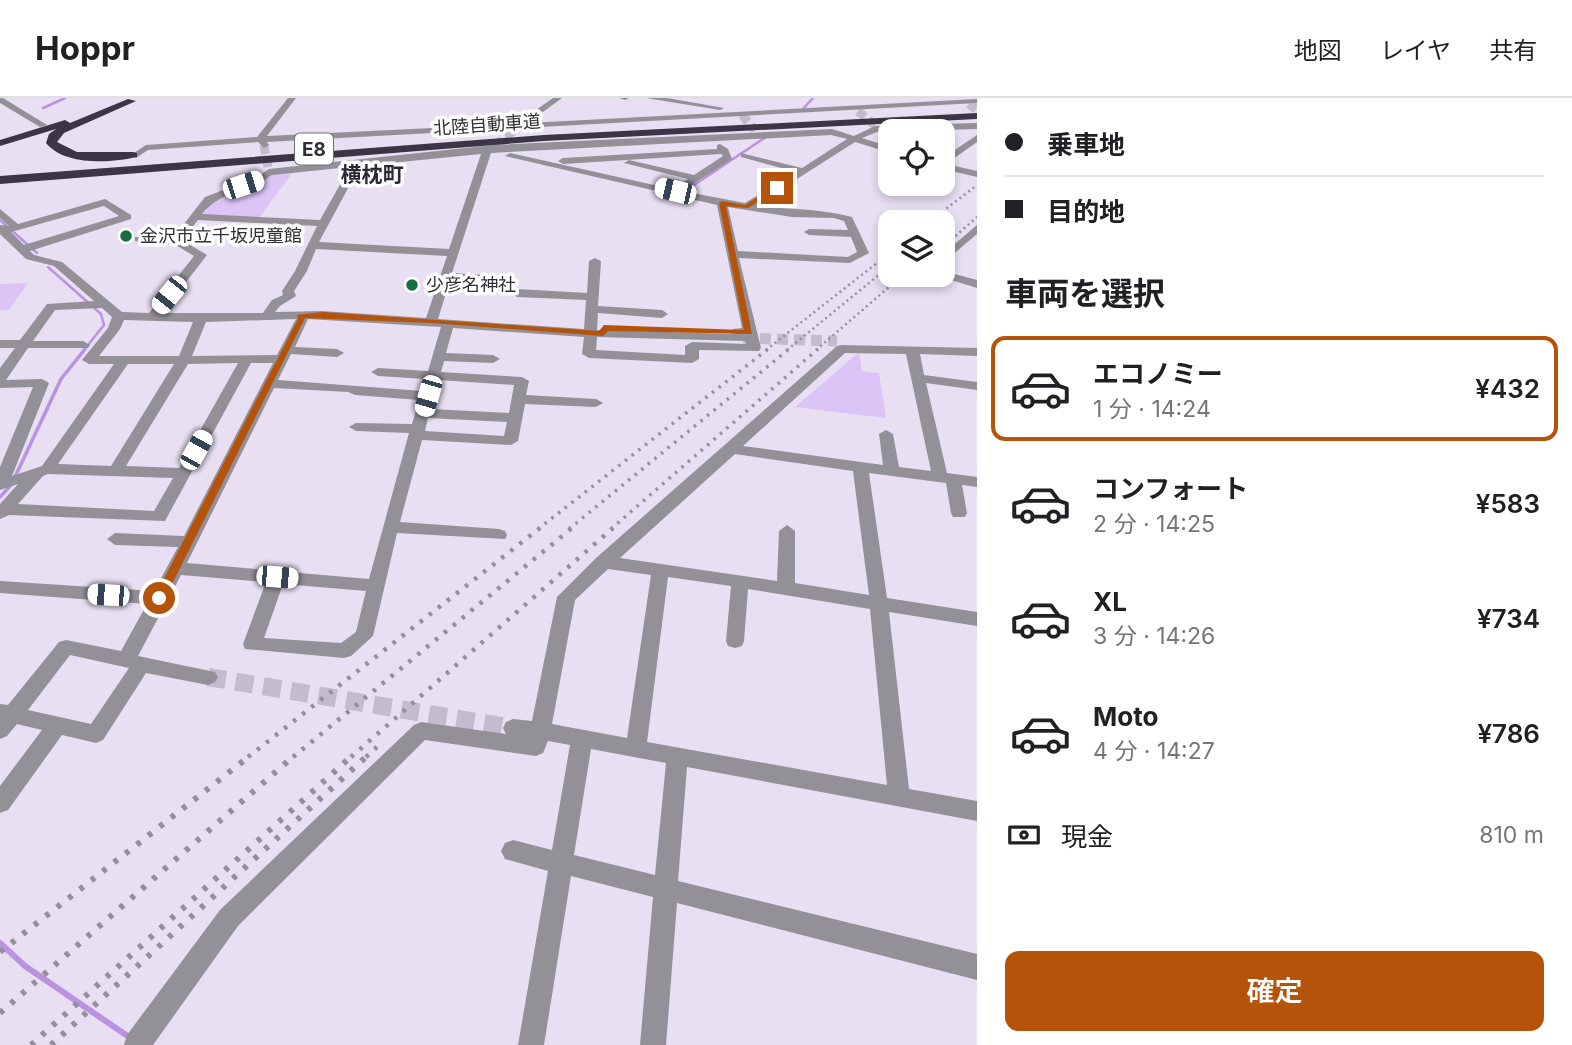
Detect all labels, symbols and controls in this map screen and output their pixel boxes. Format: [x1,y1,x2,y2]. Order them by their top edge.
text: Hoppr [35,28,135,68]
text: 地図 [1294,36,1342,65]
text: レイヤ [1380,36,1451,65]
text: 共有 [1489,36,1537,65]
street label: 北陸自動車道 [432,110,542,139]
map controls [878,119,955,287]
button: locate [878,119,955,196]
text: 乗車地 [1047,129,1125,160]
road number: E8 [295,134,333,164]
district label: 横枕町 [341,162,404,187]
car [220,169,267,201]
route end [761,172,793,204]
car [653,176,698,206]
text: 目的地 [1047,196,1125,227]
button: layers [878,210,955,287]
place label: 金沢市立千坂児童館 [140,225,302,246]
marker: 金沢市立千坂児童館 [118,228,134,244]
car [148,272,191,318]
place label: 少彦名神社 [426,274,516,295]
text: 車両を選択 [1005,274,1165,313]
marker: 少彦名神社 [404,277,420,293]
icon: car [1009,357,1072,420]
text: エコノミー [1093,358,1223,389]
car [413,373,444,419]
text: ¥432 [1475,373,1540,404]
text: 1 分 · 14:24 [1093,395,1211,423]
car [177,427,216,473]
icon: car [1009,472,1072,535]
text: コンフォート [1093,473,1248,504]
text: ¥583 [1476,488,1540,519]
text: 2 分 · 14:25 [1093,510,1215,538]
car [256,565,299,589]
route start [143,582,175,614]
car [87,583,130,607]
text: XL [1093,586,1127,617]
icon: car [1009,587,1072,650]
text: ¥734 [1477,603,1540,634]
text: 3 分 · 14:26 [1093,622,1215,650]
text: Moto [1093,701,1158,732]
icon: car [1009,702,1072,765]
text: ¥786 [1477,718,1540,749]
text: 4 分 · 14:27 [1093,737,1215,765]
icon: cash [1005,816,1043,854]
text: 現金 [1061,821,1113,852]
text: 810 m [1479,821,1544,849]
button: 確定 [1005,951,1544,1031]

